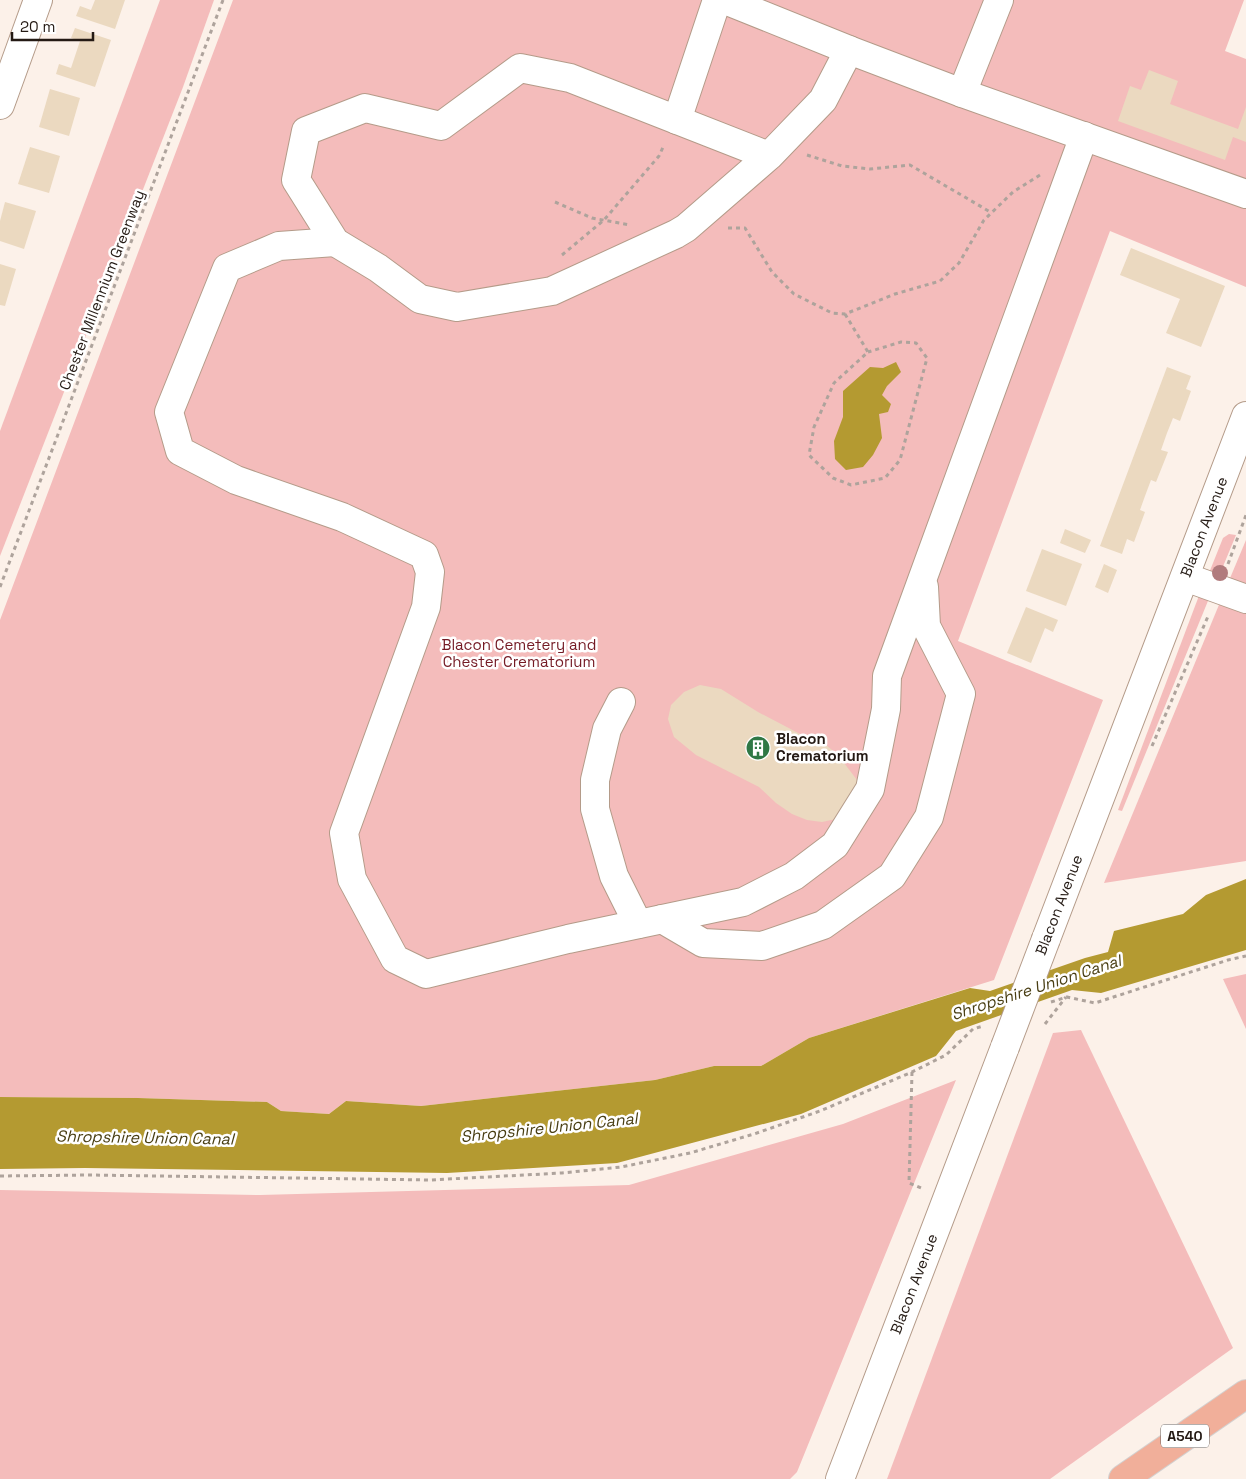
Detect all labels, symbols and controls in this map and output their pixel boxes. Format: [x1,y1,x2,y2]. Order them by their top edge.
scale bar [12,10,94,42]
text: 20 m [20,17,55,36]
street label: Chester Millennium Greenway [54,187,149,393]
street label: Blacon Avenue [1176,474,1231,580]
park label: Blacon Cemetery and Chester Crematorium [442,635,596,671]
place label: Blacon Crematorium [776,729,869,765]
building icon: Blacon Crematorium [745,735,771,761]
street label: Blacon Avenue [1031,852,1086,958]
water label: Shropshire Union Canal [948,949,1126,1025]
water label: Shropshire Union Canal [460,1108,641,1147]
water label: Shropshire Union Canal [56,1125,236,1150]
street label: Blacon Avenue [886,1231,941,1337]
road number: A540 [1161,1424,1209,1448]

